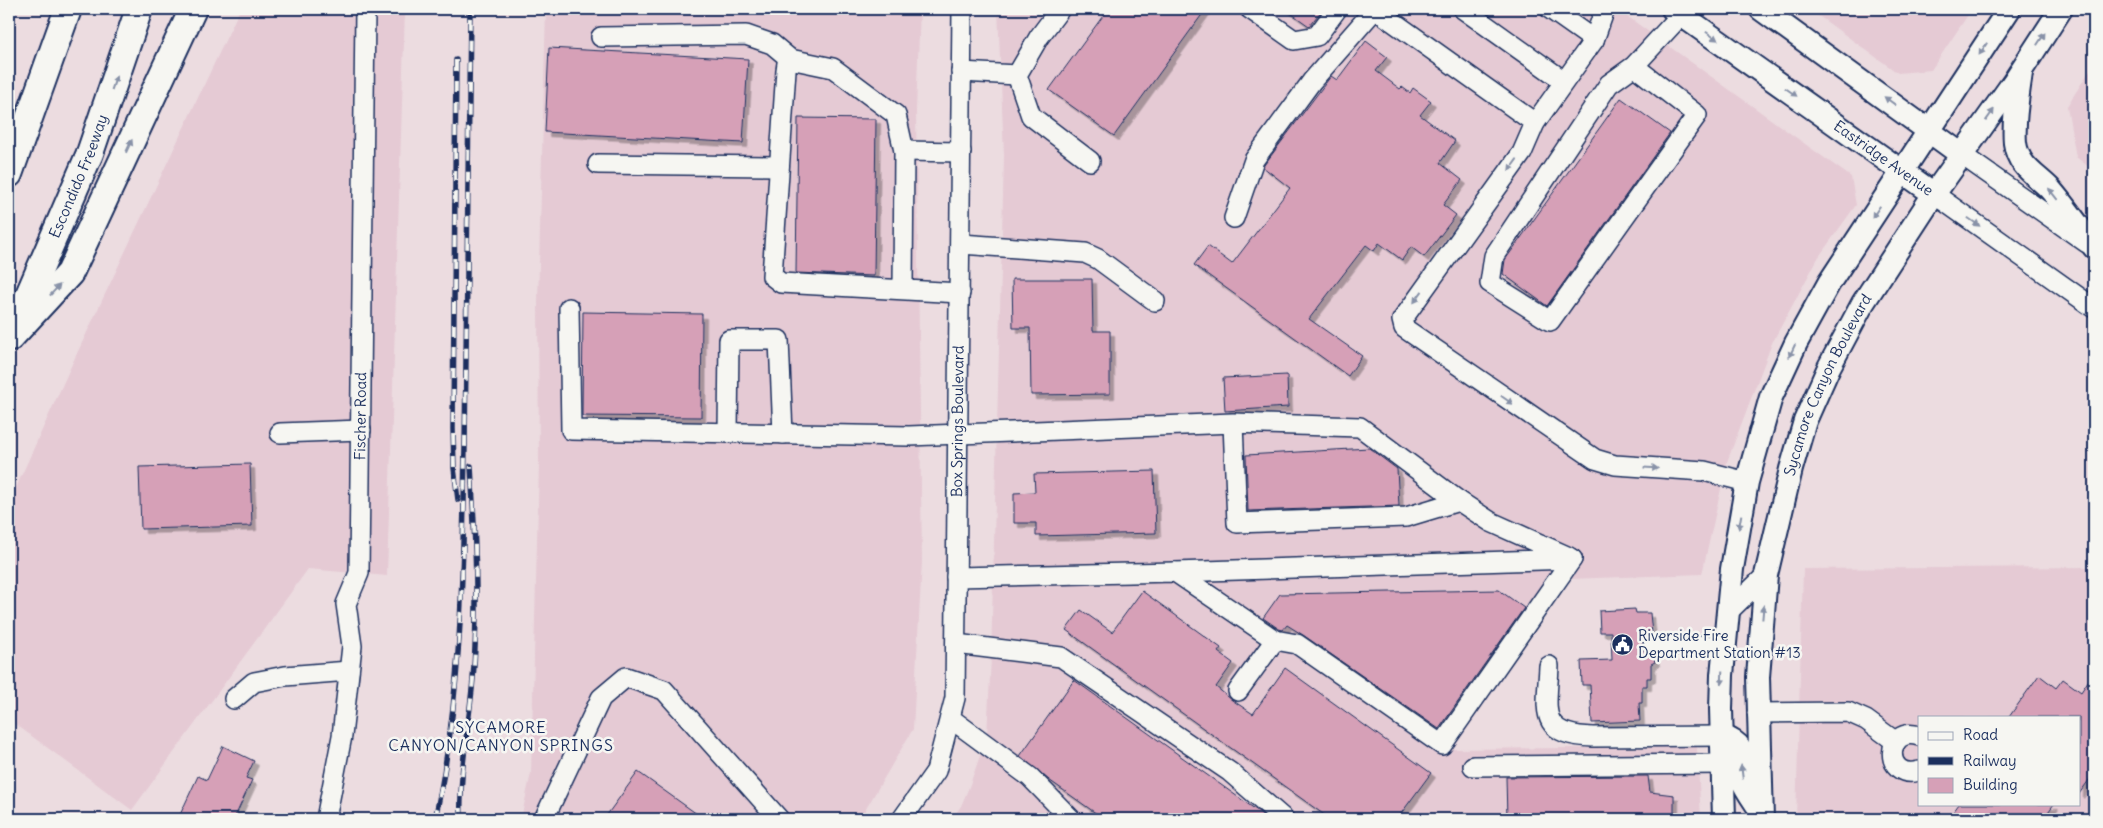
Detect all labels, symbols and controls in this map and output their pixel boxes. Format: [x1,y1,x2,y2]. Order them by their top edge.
one-way arrow [1705,31,1719,41]
one-way arrow [2036,32,2046,46]
one-way arrow [1978,43,1987,56]
one-way arrow [111,75,118,90]
one-way arrow [1784,87,1798,97]
one-way arrow [1884,96,1897,107]
one-way arrow [1985,108,1995,122]
street label: Escondido Freeway [44,112,111,241]
street label: Eastridge Avenue [1830,116,1937,200]
one-way arrow [125,139,133,153]
one-way arrow [1508,159,1518,172]
one-way arrow [2048,188,2059,201]
one-way arrow [1871,205,1881,218]
one-way arrow [1967,217,1981,227]
one-way arrow [49,283,60,296]
street label: Sycamore Canyon Boulevard [1780,290,1875,478]
one-way arrow [1413,291,1423,304]
one-way arrow [1788,344,1796,358]
street label: Box Springs Boulevard [947,345,968,497]
street label: Fischer Road [350,372,370,460]
one-way arrow [1501,395,1514,405]
one-way arrow [1643,464,1659,472]
one-way arrow [1736,514,1744,530]
one-way arrow [1759,604,1767,620]
place label: Riverside Fire Department Station #13 [1638,626,1801,662]
public building icon: Riverside Fire Department Station #13 [1610,633,1634,657]
one-way arrow [1717,671,1725,687]
legend [1918,716,2080,806]
district label: SYCAMORE CANYON/CANYON SPRINGS [388,717,614,755]
text: Road [1963,725,1998,744]
text: Railway [1963,751,2017,770]
one-way arrow [1738,763,1746,779]
text: Building [1963,775,2018,794]

